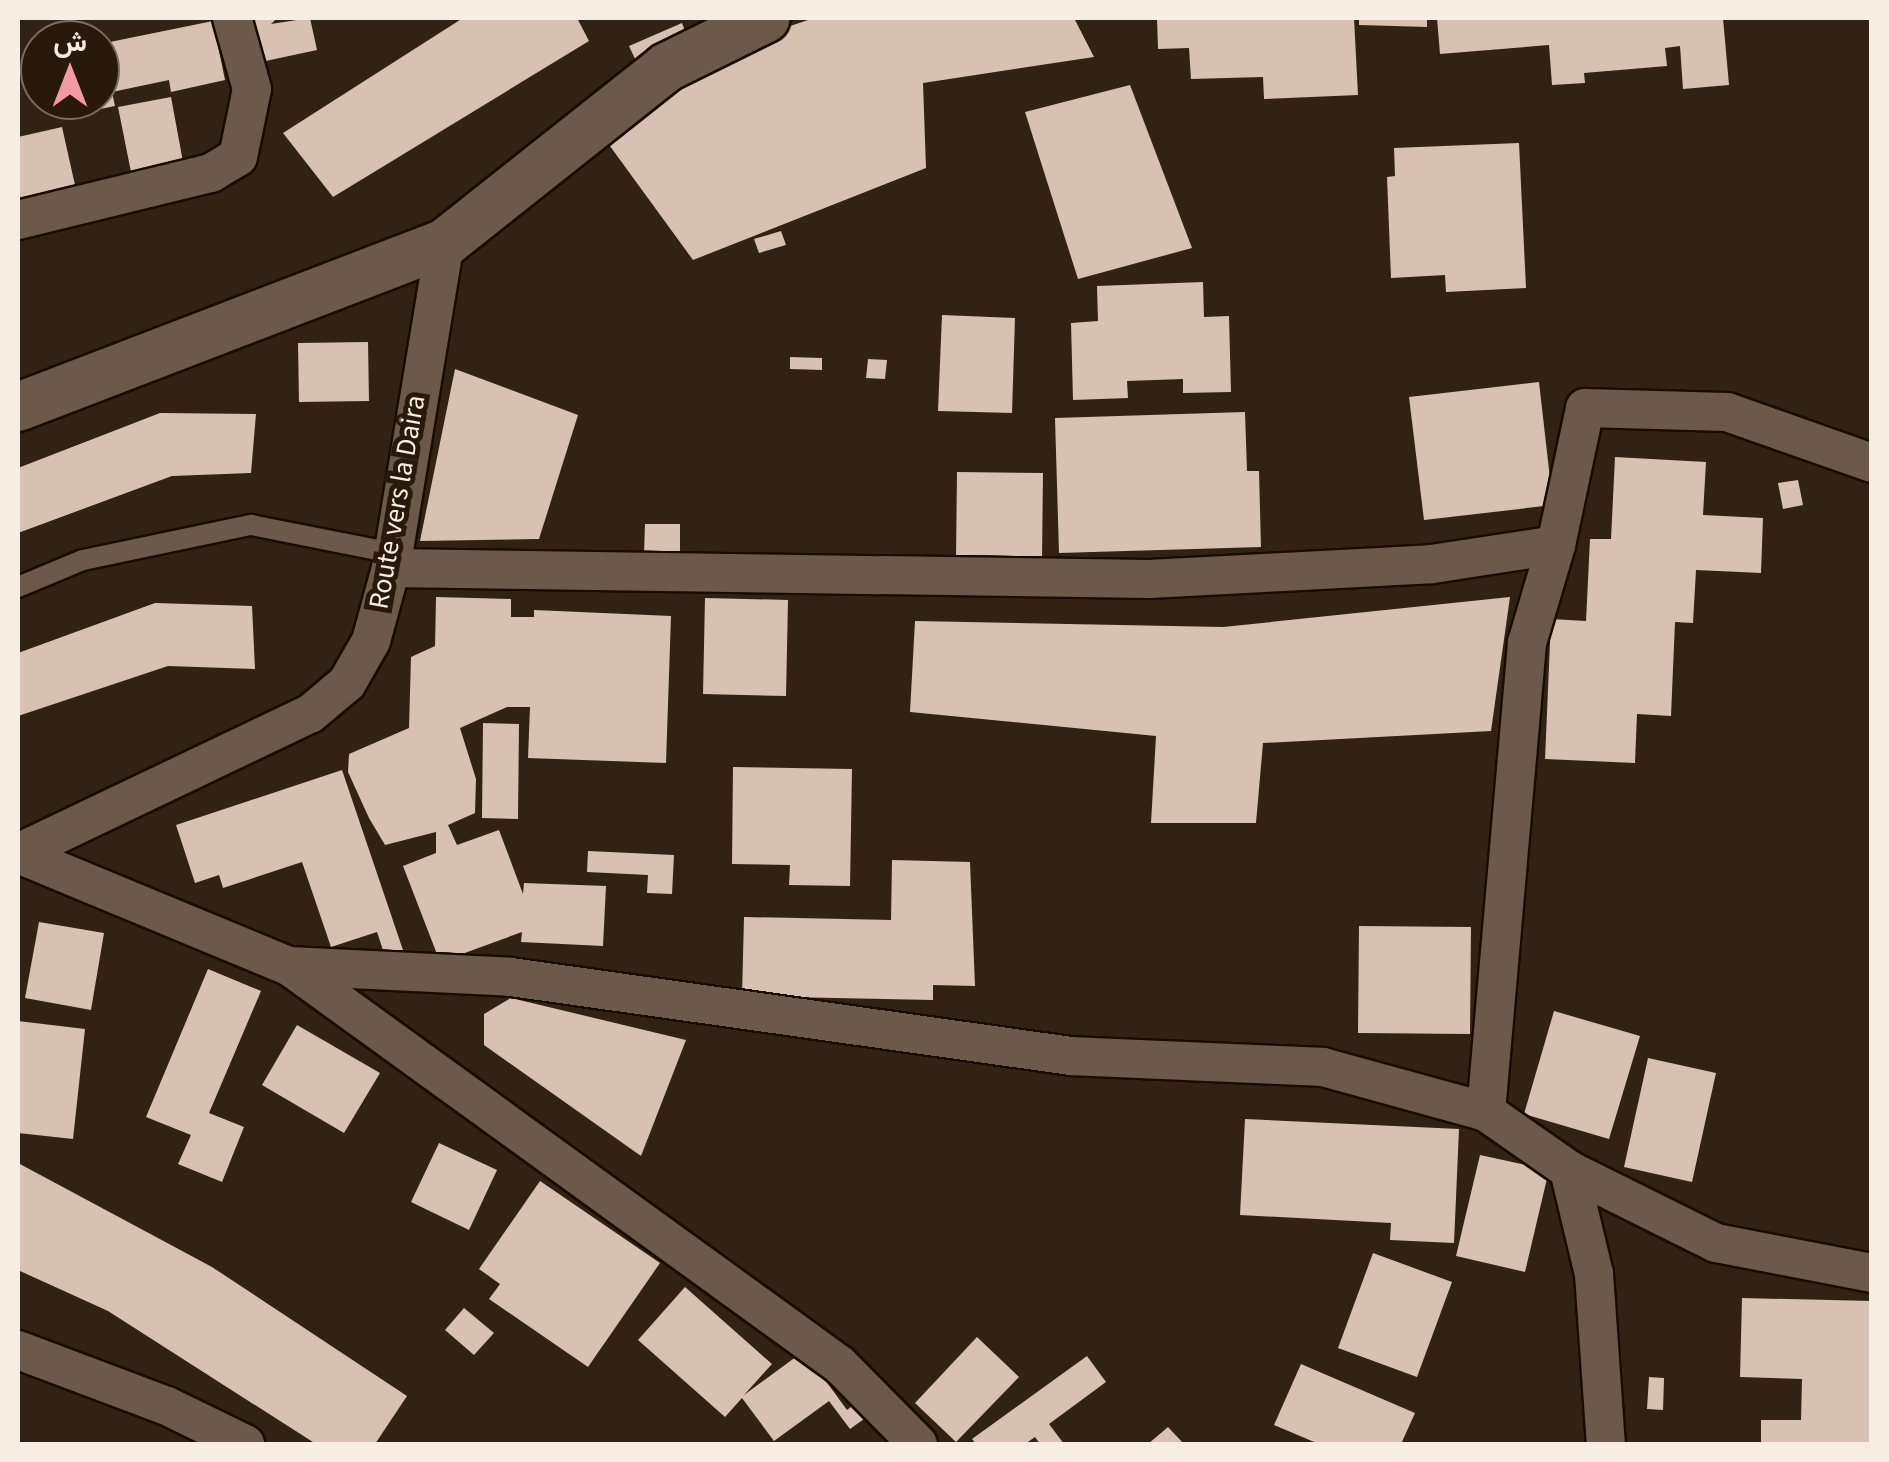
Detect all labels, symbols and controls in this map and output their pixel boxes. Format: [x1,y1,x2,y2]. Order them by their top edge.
north arrow [20,20,120,120]
text: ش [53,22,87,62]
street label: Route vers la Daira [362,392,432,612]

